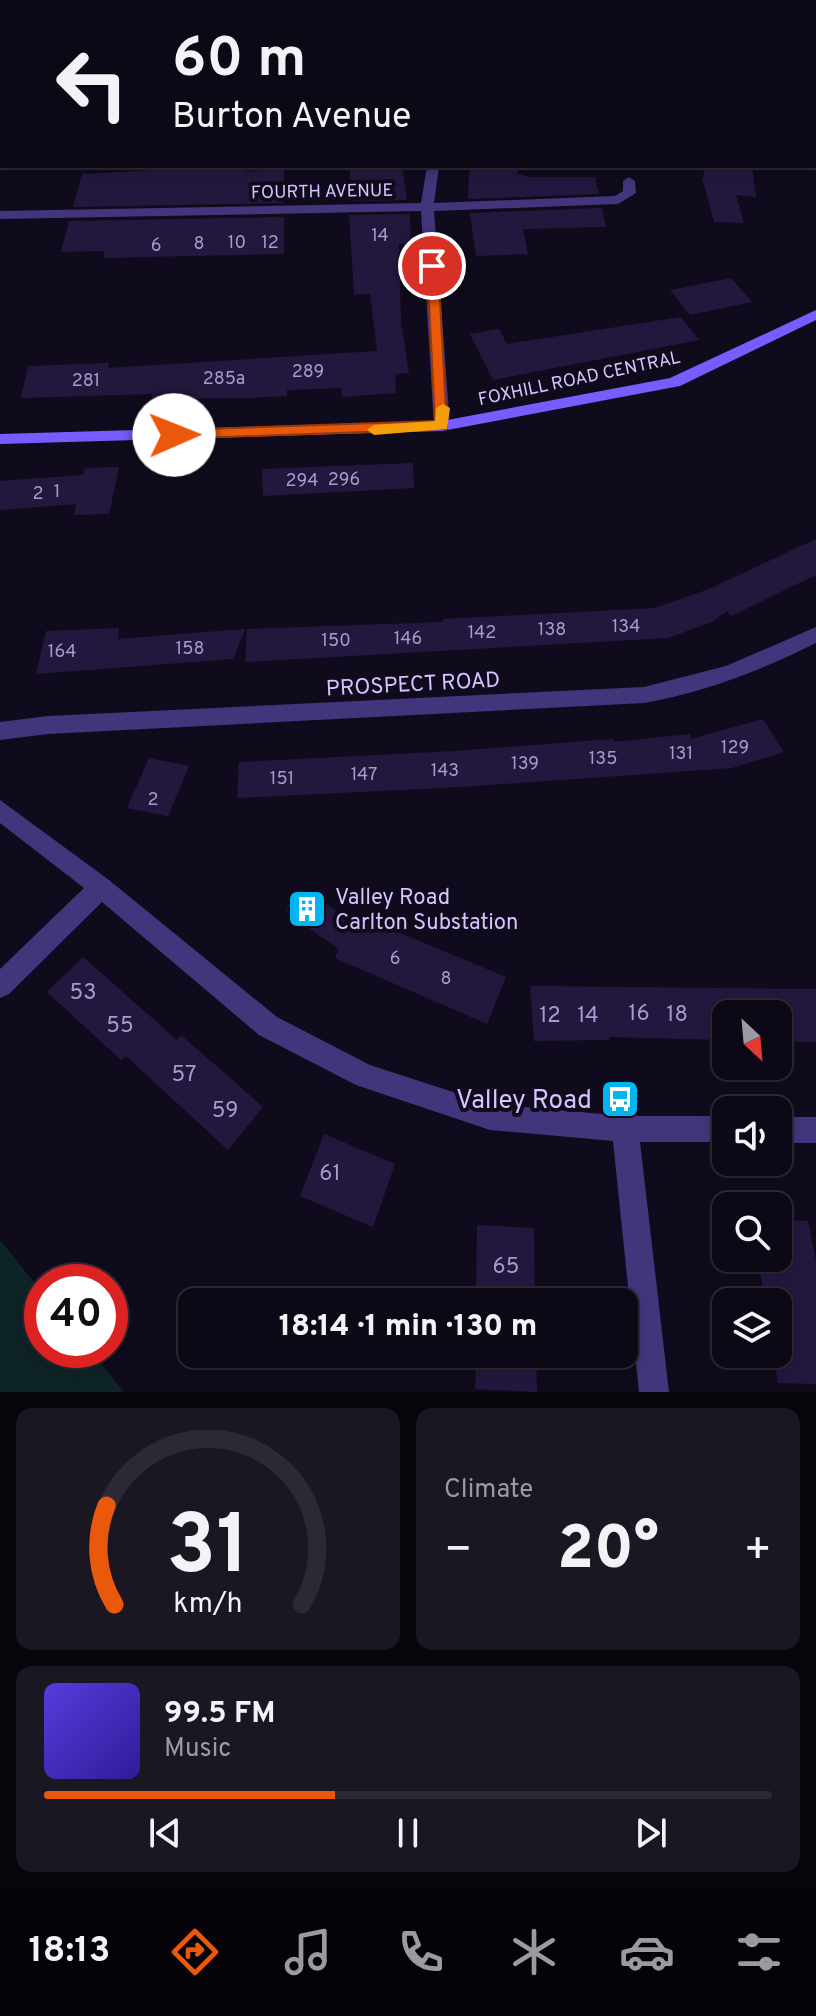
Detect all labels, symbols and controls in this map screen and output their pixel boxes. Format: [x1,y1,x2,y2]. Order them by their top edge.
text: 60 m [172,26,306,96]
icon: left [40,32,144,136]
text: Burton Avenue [172,95,411,141]
street label: FOURTH AVENUE [251,180,393,205]
house number: 14 [371,225,389,248]
house number: 10 [228,232,246,255]
house number: 12 [261,232,279,255]
pin [398,232,466,300]
house number: 8 [194,233,205,256]
house number: 6 [151,235,161,258]
icon: arrive [410,244,454,288]
street label: FOXHILL ROAD CENTRAL [476,347,683,412]
house number: 289 [292,361,324,384]
house number: 285a [203,368,245,391]
house number: 281 [72,370,100,393]
position arrow [132,393,216,477]
house number: 296 [328,469,360,492]
house number: 294 [286,470,318,493]
house number: 1 [54,481,60,504]
house number: 2 [32,483,44,506]
house number: 134 [612,616,640,639]
house number: 138 [538,619,566,642]
house number: 142 [468,622,496,645]
house number: 146 [394,628,422,651]
house number: 150 [321,630,351,653]
house number: 158 [176,638,204,661]
house number: 164 [48,641,76,664]
street label: PROSPECT ROAD [325,667,501,704]
house number: 129 [721,737,749,760]
house number: 131 [669,743,693,766]
house number: 135 [589,748,617,771]
house number: 139 [511,753,539,776]
house number: 143 [431,760,459,783]
house number: 147 [351,764,377,787]
house number: 151 [270,768,294,791]
house number: 2 [147,789,159,812]
place label: Valley Road Carlton Substation [335,885,518,937]
building icon: Valley Road Carlton Substation [286,888,328,930]
house number: 6 [390,948,400,971]
house number: 8 [441,968,452,991]
house number: 53 [70,980,96,1007]
north arrow [712,1000,792,1080]
map controls [712,1000,792,1368]
house number: 16 [628,1001,650,1028]
house number: 18 [666,1002,688,1029]
house number: 12 [539,1003,561,1030]
house number: 14 [577,1003,599,1030]
house number: 55 [106,1013,134,1040]
house number: 57 [172,1062,196,1089]
bus stop icon: Valley Road [599,1078,641,1120]
place label: Valley Road [456,1085,592,1118]
button: sound [712,1096,792,1176]
house number: 59 [212,1098,238,1125]
house number: 61 [319,1161,341,1188]
button: search [712,1192,792,1272]
house number: 65 [493,1254,519,1281]
speed limit sign: 40 [24,1264,128,1368]
button: layers [712,1288,792,1368]
text: 18:14 · 1 min · 130 m [279,1309,537,1346]
text: Climate [444,1474,533,1507]
text: 31 [167,1498,249,1603]
text: 20° [557,1514,659,1590]
text: − [444,1524,472,1580]
text: + [744,1524,772,1580]
text: km/h [173,1587,243,1623]
text: 99.5 FM [164,1696,276,1733]
text: Music [164,1733,231,1766]
icon: previous [143,1811,187,1855]
icon: pause [386,1811,430,1855]
icon: next [629,1811,673,1855]
icon: directions [167,1924,223,1980]
icon: music [280,1924,336,1980]
icon: phone [393,1924,449,1980]
icon: climate [506,1924,562,1980]
icon: car [619,1924,675,1980]
icon: filters [731,1924,787,1980]
text: 18:13 [28,1929,110,1975]

